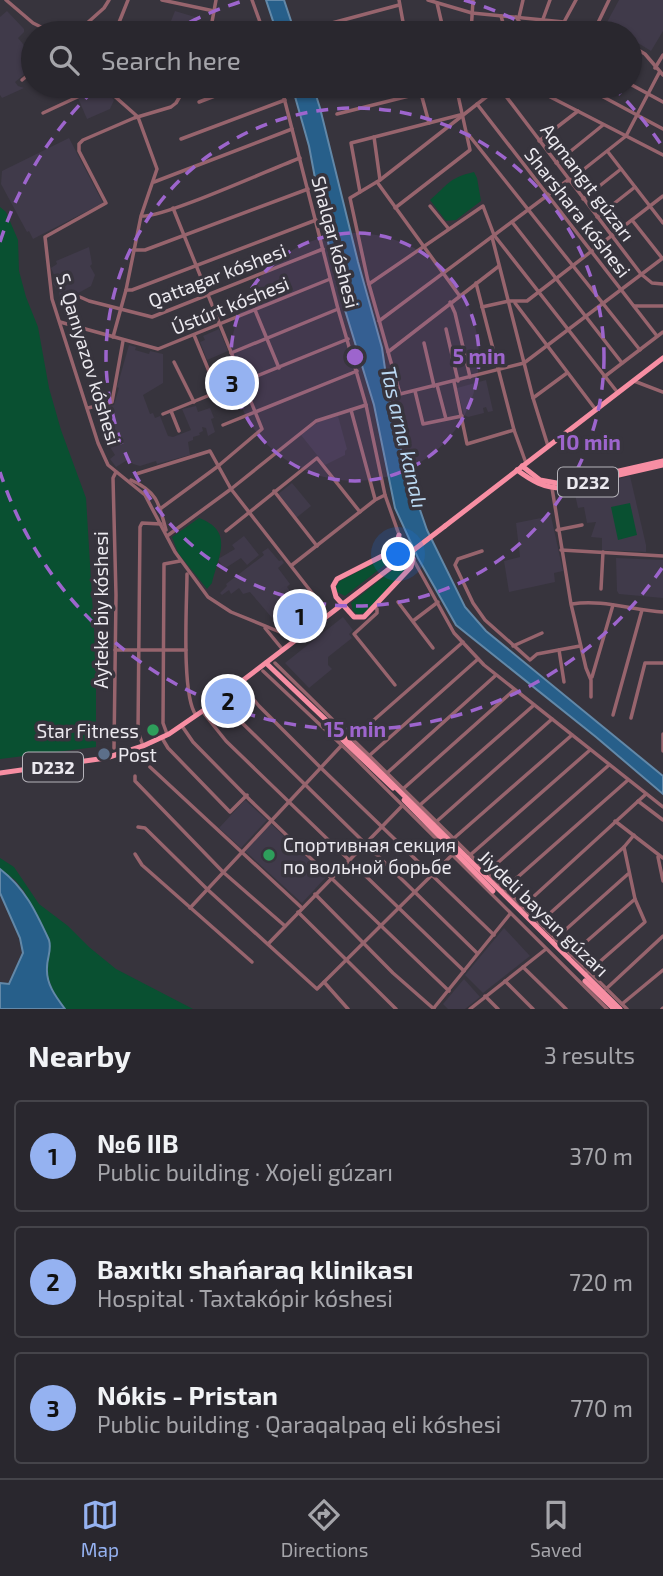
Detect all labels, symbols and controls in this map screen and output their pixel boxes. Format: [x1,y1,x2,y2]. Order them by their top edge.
search box [21,21,642,98]
icon: search [45,41,83,79]
text: Search here [101,44,241,75]
street label: Aqmangıt gúzarı [536,119,640,245]
street label: Sharshara kóshesi [520,142,636,282]
street label: Shalqar kóshesi [307,173,365,311]
street label: Qattagar kóshesi [145,238,289,312]
street label: S. Qanıyazov kóshesi [52,270,126,448]
street label: Ústúrt kóshesi [168,271,292,339]
text: 5 min [452,343,506,368]
centre of rings [343,345,367,369]
pin: 3 [209,357,255,409]
water label: Tas arna kanalı [377,364,433,510]
text: 10 min [557,429,621,454]
road number: D232 [558,468,618,496]
street label: Ayteke biy kóshesi [89,531,112,689]
your location [381,537,415,571]
pin: 1 [277,590,323,642]
pin: 2 [205,675,251,727]
text: 15 min [324,716,386,741]
place label: Star Fitness [37,719,139,742]
marker: Star Fitness [145,722,161,738]
place label: Post [118,743,157,766]
marker: Post [96,746,112,762]
road number: D232 [23,752,83,782]
place label: Спортивная секция по вольной борьбе [283,833,456,878]
street label: Jiydeli baysın gúzarı [474,845,614,981]
marker: Спортивная секция по вольной борьбе [261,847,277,863]
text: Nearby [28,1037,131,1073]
text: 3 results [544,1041,635,1069]
text: №6 IIB [97,1127,179,1158]
text: 1 [48,1142,58,1170]
text: 370 m [569,1142,633,1170]
text: Public building · Xojeli gúzarı [97,1158,393,1186]
text: Baxıtkı shańaraq klinikası [97,1253,413,1284]
text: 2 [46,1268,60,1296]
text: 720 m [569,1268,633,1296]
text: Hospital · Taxtakópir kóshesi [97,1284,393,1312]
text: Nókis - Pristan [97,1379,278,1410]
text: 3 [46,1394,60,1422]
text: 770 m [570,1394,633,1422]
text: Public building · Qaraqalpaq eli kóshesi [97,1410,501,1438]
tab: Map [81,1496,119,1561]
tab: Directions [281,1496,368,1561]
tab: Saved [530,1496,582,1561]

